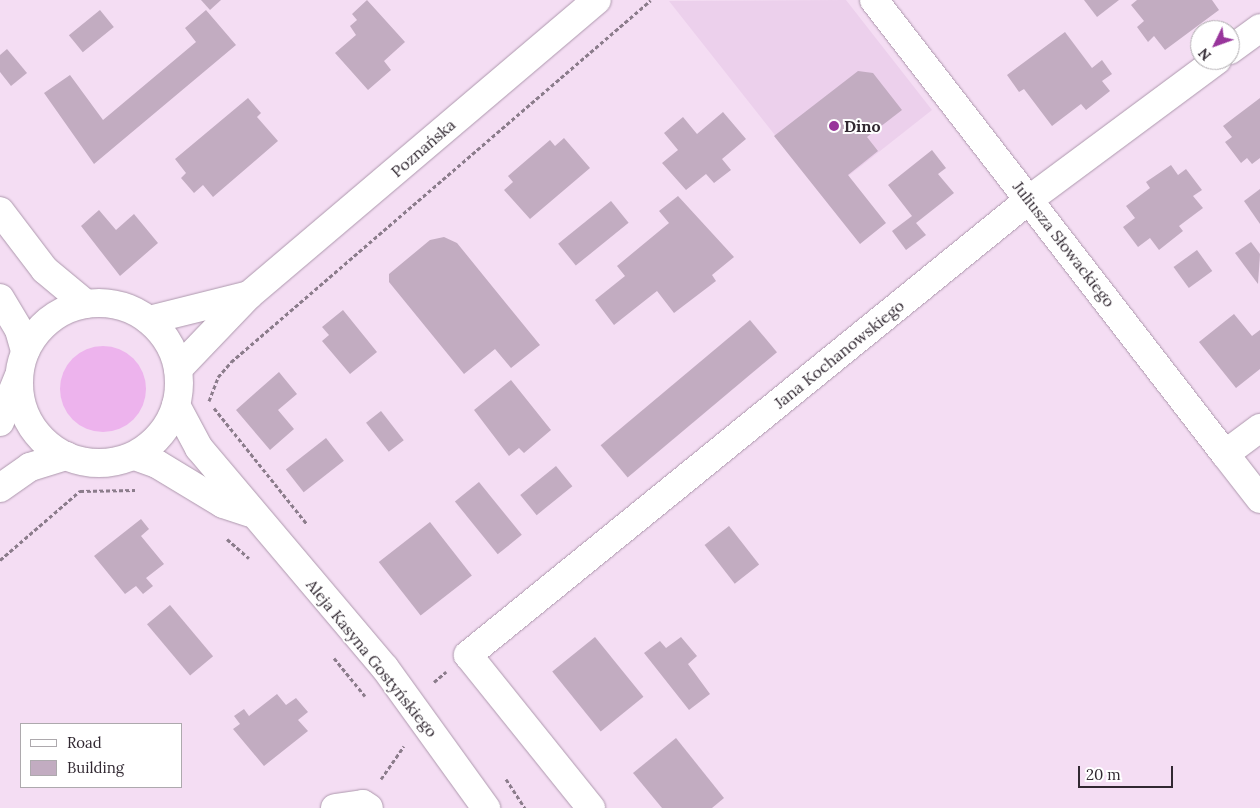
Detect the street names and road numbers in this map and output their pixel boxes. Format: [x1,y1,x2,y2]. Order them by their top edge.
street label: Poznańska [387,115,459,181]
street label: Juliusza Słowackiego [1009,177,1119,311]
street label: Jana Kochanowskiego [770,296,908,412]
street label: Aleja Kasyna Gostyńskiego [302,575,442,741]

